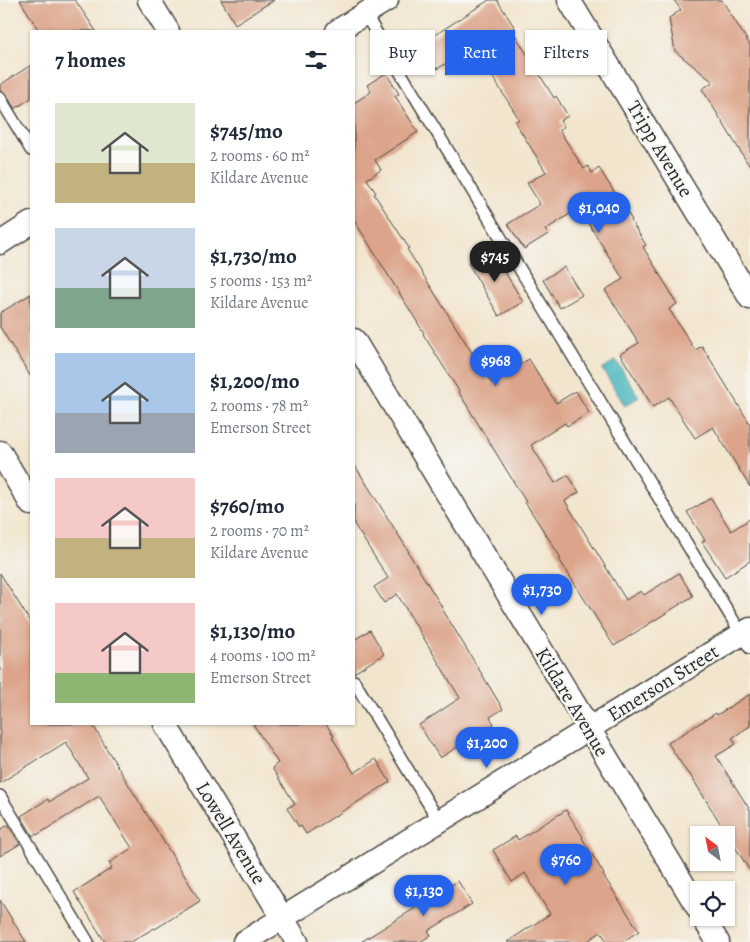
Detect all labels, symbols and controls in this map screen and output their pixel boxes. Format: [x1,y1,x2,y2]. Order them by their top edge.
chip: Buy [370,30,435,75]
chip: Rent [445,30,515,75]
chip: Filters [525,30,607,75]
text: 7 homes [55,46,126,74]
icon: filters [302,46,330,74]
street label: Tripp Avenue [621,96,699,202]
text: $745/mo [210,117,283,145]
icon: home [95,123,155,183]
text: 2 rooms · 60 m² [210,145,310,167]
text: Kildare Avenue [210,167,308,189]
pin: $1,040 [558,192,640,234]
text: $1,040 [578,197,620,219]
pin: $745 [465,240,525,283]
text: $1,730/mo [210,242,297,270]
text: $745 [481,246,509,268]
icon: home [95,248,155,308]
text: 5 rooms · 153 m² [210,270,312,292]
text: Kildare Avenue [210,292,308,314]
pin: $968 [466,344,526,387]
text: $968 [481,350,511,372]
text: $1,200/mo [210,367,300,395]
icon: home [95,373,155,433]
text: 2 rooms · 78 m² [210,395,308,417]
text: Emerson Street [210,417,311,439]
text: $760/mo [210,492,284,520]
icon: home [95,498,155,558]
text: 2 rooms · 70 m² [210,520,309,542]
text: Kildare Avenue [210,542,308,564]
pin: $1,730 [501,574,583,616]
text: $1,730 [522,579,562,601]
text: $1,130/mo [210,617,295,645]
icon: home [95,623,155,683]
street label: Emerson Street [602,638,724,728]
street label: Kildare Avenue [529,642,615,762]
text: 4 rooms · 100 m² [210,645,316,667]
text: Emerson Street [210,667,311,689]
pin: $1,200 [446,726,528,769]
text: $1,200 [466,732,508,754]
street label: Lowell Avenue [190,776,272,890]
north arrow [690,826,735,871]
map controls [690,826,735,926]
pin: $760 [536,844,596,886]
text: $760 [551,849,581,871]
pin: $1,130 [383,874,465,917]
text: $1,130 [405,880,443,902]
button: locate [690,881,735,926]

